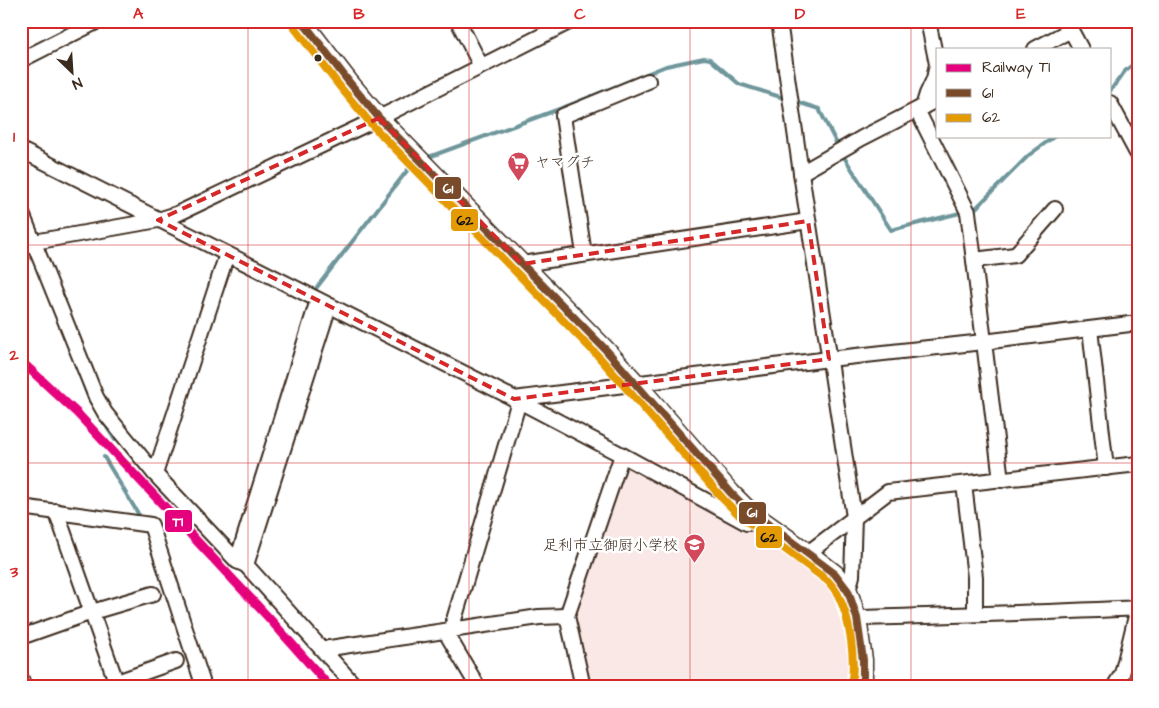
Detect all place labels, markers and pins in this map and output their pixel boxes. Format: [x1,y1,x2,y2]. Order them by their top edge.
unlabelled marker [313,53,323,63]
supermarket icon: ヤマグチ [507,150,531,181]
place label: ヤマグチ [535,152,595,173]
school or university icon: 足利市立御厨小学校 [682,533,706,564]
place label: 足利市立御厨小学校 [543,535,678,556]

